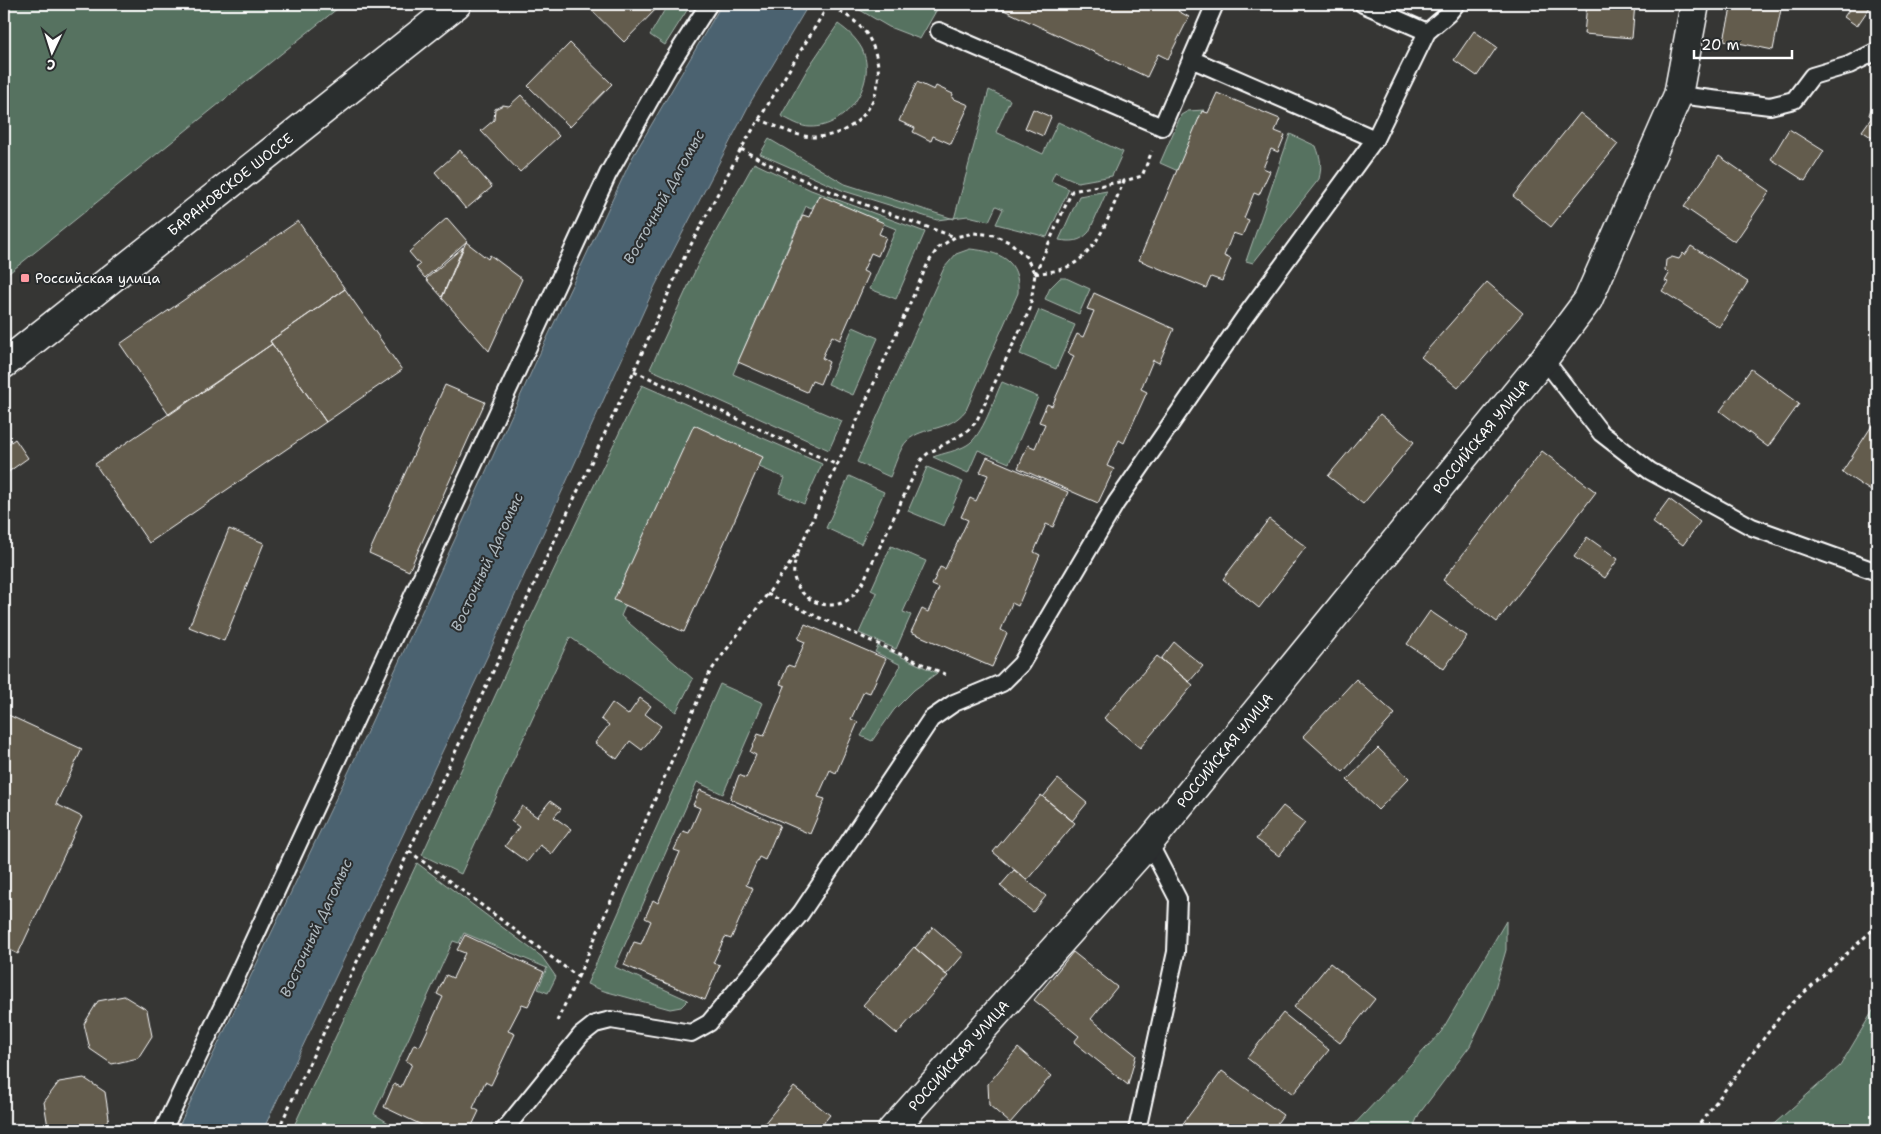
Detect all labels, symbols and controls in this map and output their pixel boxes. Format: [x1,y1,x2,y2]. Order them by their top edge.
north arrow [28,28,78,78]
scale bar [1694,28,1791,60]
text: 20 m [1701,35,1740,55]
text: С [46,56,56,74]
water label: Восточный Дагомыс [619,126,709,268]
street label: БАРАНОВСКОЕ ШОССЕ [164,129,297,240]
place label: Российская улица [35,269,160,287]
marker: Российская улица [19,272,31,284]
street label: РОССИЙСКАЯ УЛИЦА [1429,375,1533,498]
water label: Восточный Дагомыс [446,489,528,635]
street label: РОССИЙСКАЯ УЛИЦА [1173,689,1277,811]
water label: Восточный Дагомыс [275,855,357,1001]
street label: РОССИЙСКАЯ УЛИЦА [904,996,1013,1115]

